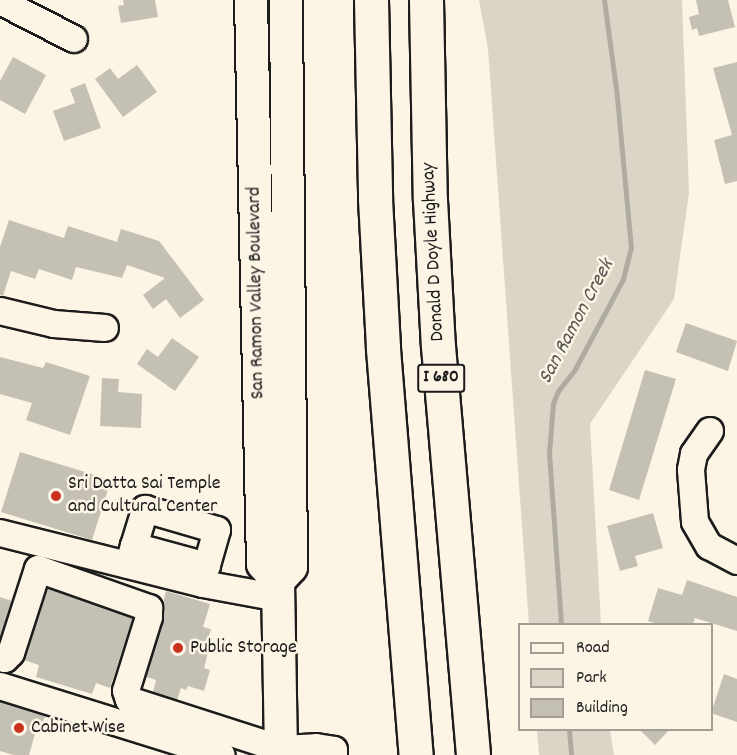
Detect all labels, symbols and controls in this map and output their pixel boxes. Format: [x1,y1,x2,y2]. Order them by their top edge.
street label: Donald D Doyle Highway [417,162,451,342]
street label: San Ramon Valley Boulevard [243,186,271,400]
water label: San Ramon Creek [534,255,620,389]
road number: I 680 [417,363,465,393]
place label: Sri Datta Sai Temple and Cultural Center [68,472,221,519]
marker: Sri Datta Sai Temple and Cultural Center [49,489,63,503]
legend [518,623,713,731]
place label: Public Storage [190,636,297,660]
text: Road [576,636,610,661]
marker: Public Storage [171,641,185,655]
text: Park [576,666,607,691]
text: Building [576,696,628,721]
place label: Cabinet Wise [31,716,125,740]
marker: Cabinet Wise [12,721,26,735]

